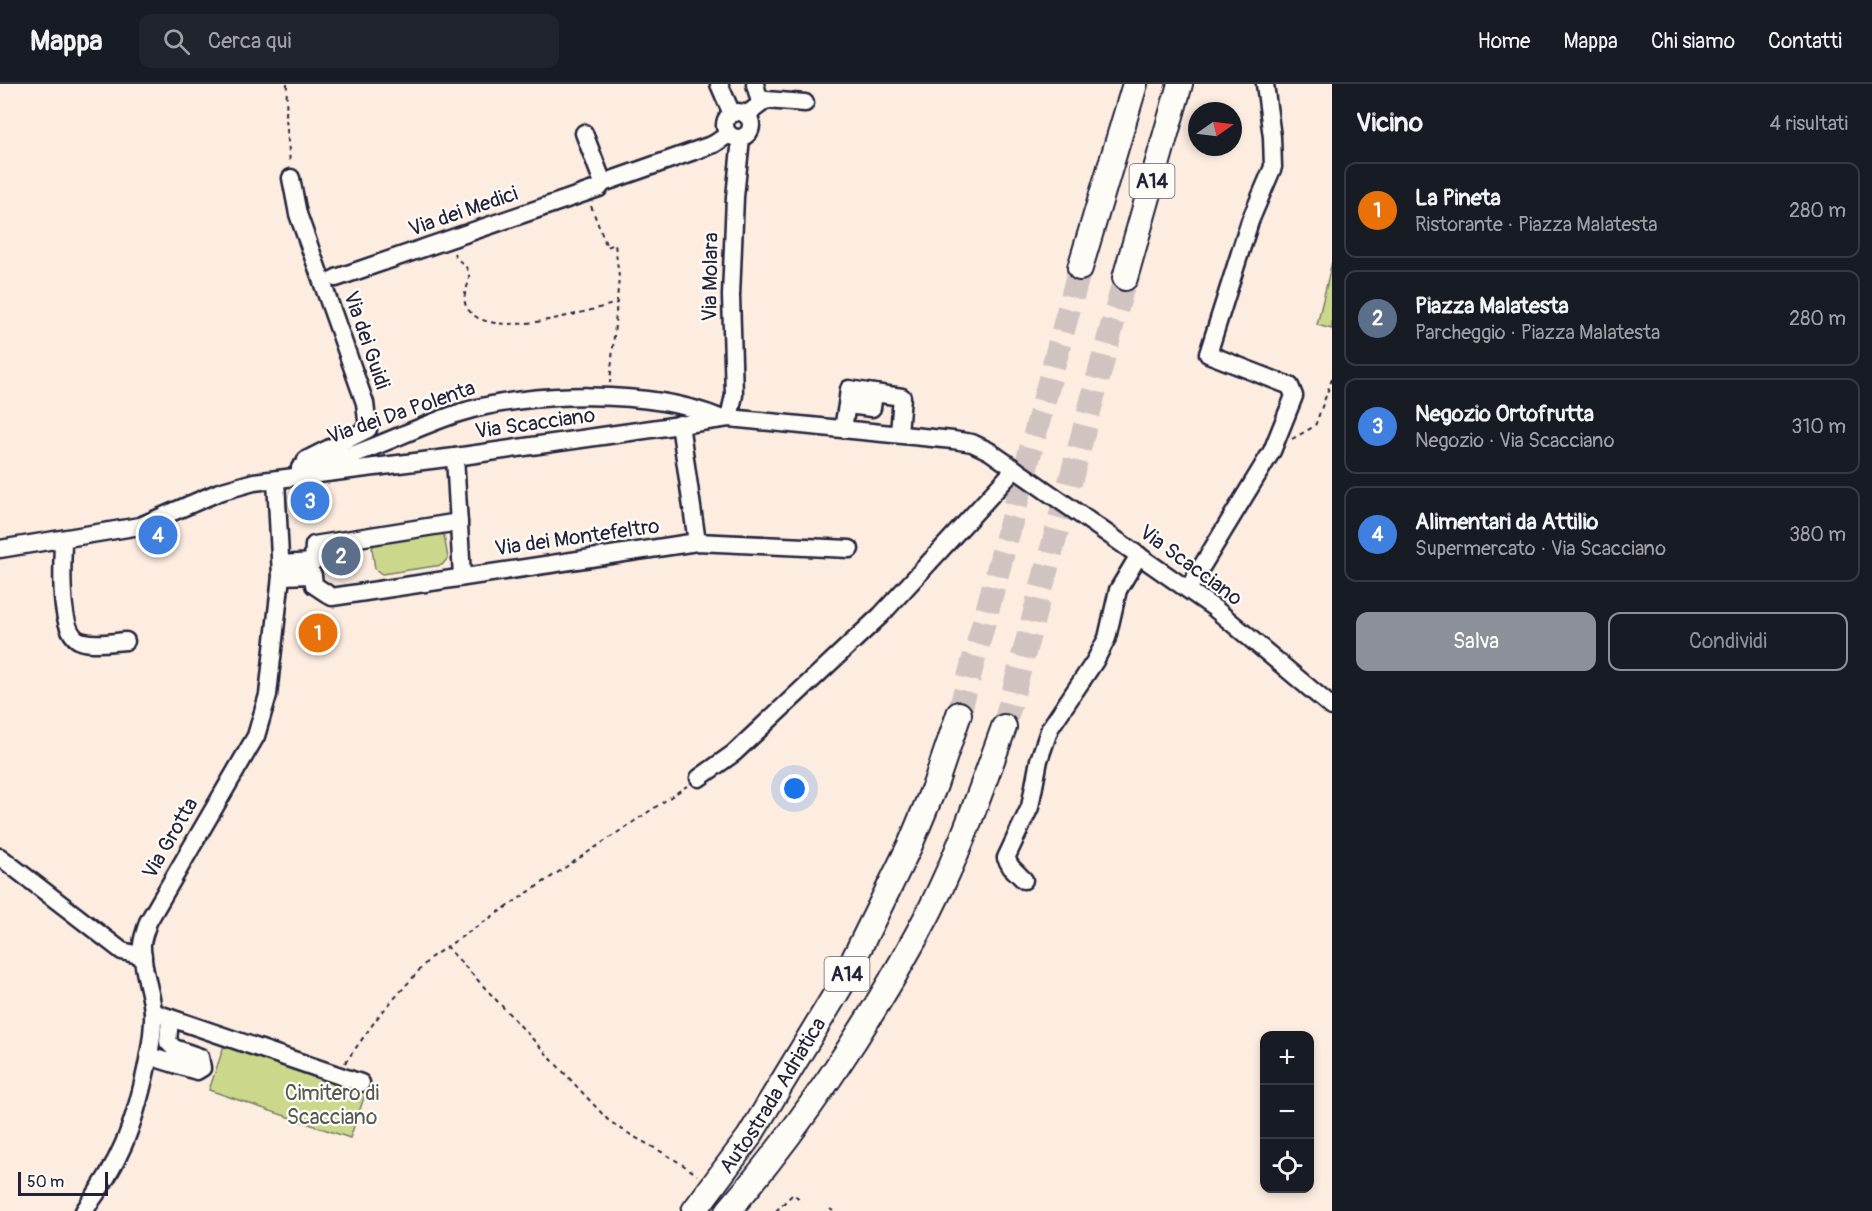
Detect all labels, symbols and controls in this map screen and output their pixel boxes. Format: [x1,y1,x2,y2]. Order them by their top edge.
search box [139,14,559,68]
text: Mappa [30,24,103,59]
icon: search [160,25,193,58]
text: Cerca qui [208,27,291,55]
text: Home [1477,28,1530,55]
text: Mappa [1563,28,1618,55]
text: Chi siamo [1651,28,1735,55]
text: Contatti [1768,28,1842,55]
north arrow [1188,102,1242,156]
text: Vicino [1356,107,1423,139]
text: 4 risultati [1770,111,1848,136]
road number: A14 [1130,164,1174,198]
street label: Via dei Medici [405,180,522,243]
text: La Pineta [1415,184,1501,212]
text: 1 [1374,198,1381,223]
text: 280 m [1789,198,1846,223]
text: Ristorante · Piazza Malatesta [1415,212,1658,237]
street label: Via Molara [696,232,725,322]
street label: Via dei Guidi [337,288,396,393]
text: Piazza Malatesta [1415,292,1569,320]
text: 2 [1372,306,1383,331]
text: 280 m [1789,306,1846,331]
text: Parcheggio · Piazza Malatesta [1415,320,1660,345]
street label: Via dei Da Polenta [323,374,479,450]
text: Negozio Ortofrutta [1415,400,1594,428]
street label: Via Scacciano [473,402,597,445]
text: 3 [1372,414,1383,439]
text: 310 m [1791,414,1846,439]
text: Negozio · Via Scacciano [1415,428,1614,453]
pin: 3 [290,478,330,524]
text: Alimentari da Attilio [1415,508,1598,536]
pin: 4 [138,512,178,558]
street label: Via dei Montefeltro [493,513,661,562]
street label: Via Scacciano [1134,519,1248,612]
text: 4 [1372,522,1383,547]
text: 380 m [1789,522,1846,547]
pin: 2 [322,534,360,578]
text: Supermercato · Via Scacciano [1415,536,1666,561]
pin: 1 [298,610,338,656]
button: Salva [1356,612,1596,671]
button: Condividi [1608,612,1848,671]
your location [780,774,809,803]
street label: Via Grotta [136,793,205,884]
road number: A14 [824,957,870,991]
street label: Autostrada Adriatica [713,1013,832,1179]
map controls [1260,1031,1314,1193]
button: + [1260,1031,1314,1085]
park label: Cimitero di Scacciano [285,1080,379,1131]
button: − [1260,1085,1314,1139]
button: locate [1260,1139,1314,1193]
scale bar [18,1169,108,1196]
text: 50 m [27,1172,64,1192]

